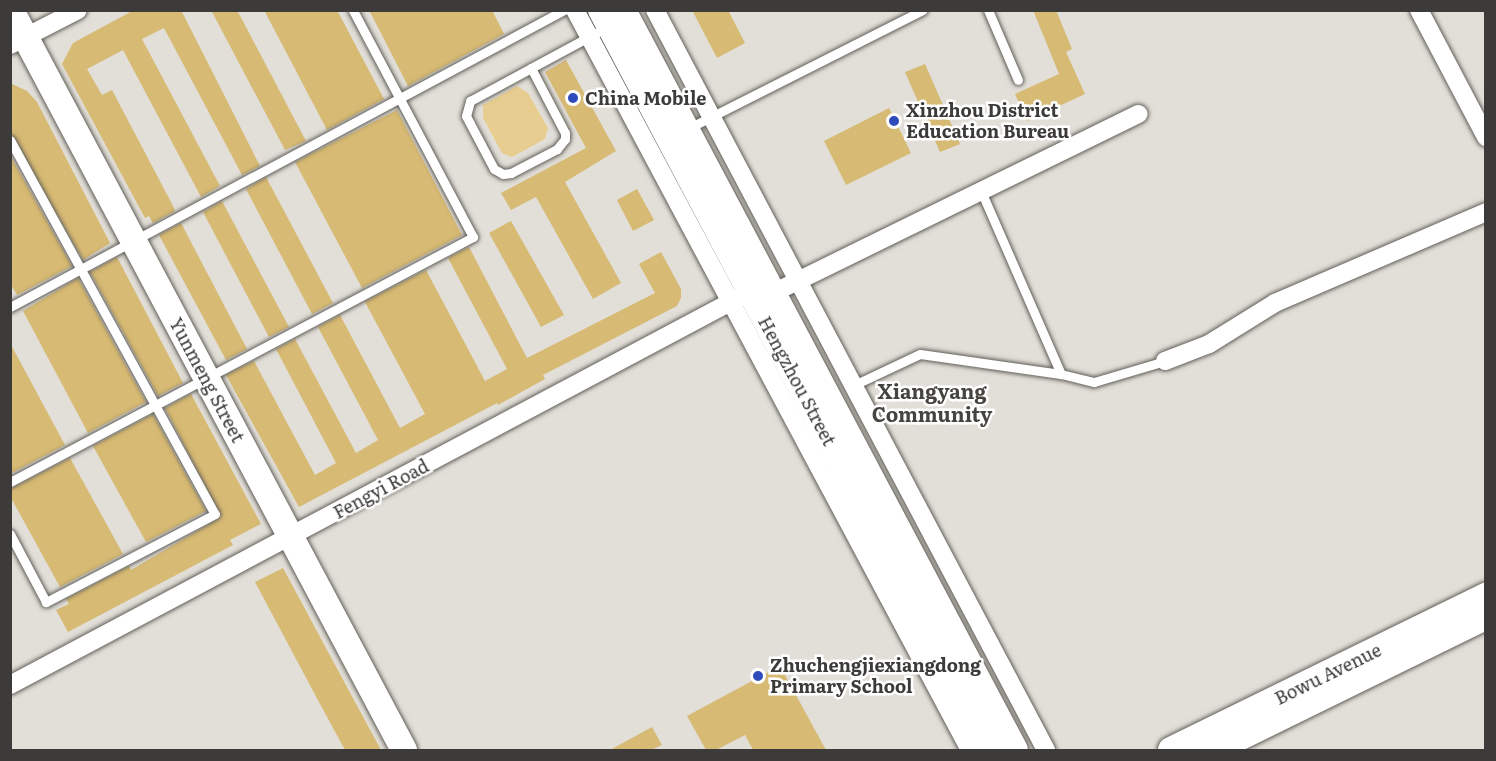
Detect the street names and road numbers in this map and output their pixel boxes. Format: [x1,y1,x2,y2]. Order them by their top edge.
street label: Hengzhou Street [754,313,840,449]
street label: Yunmeng Street [165,314,249,446]
street label: Fengyi Road [330,455,432,523]
street label: Bowu Avenue [1271,639,1385,709]

